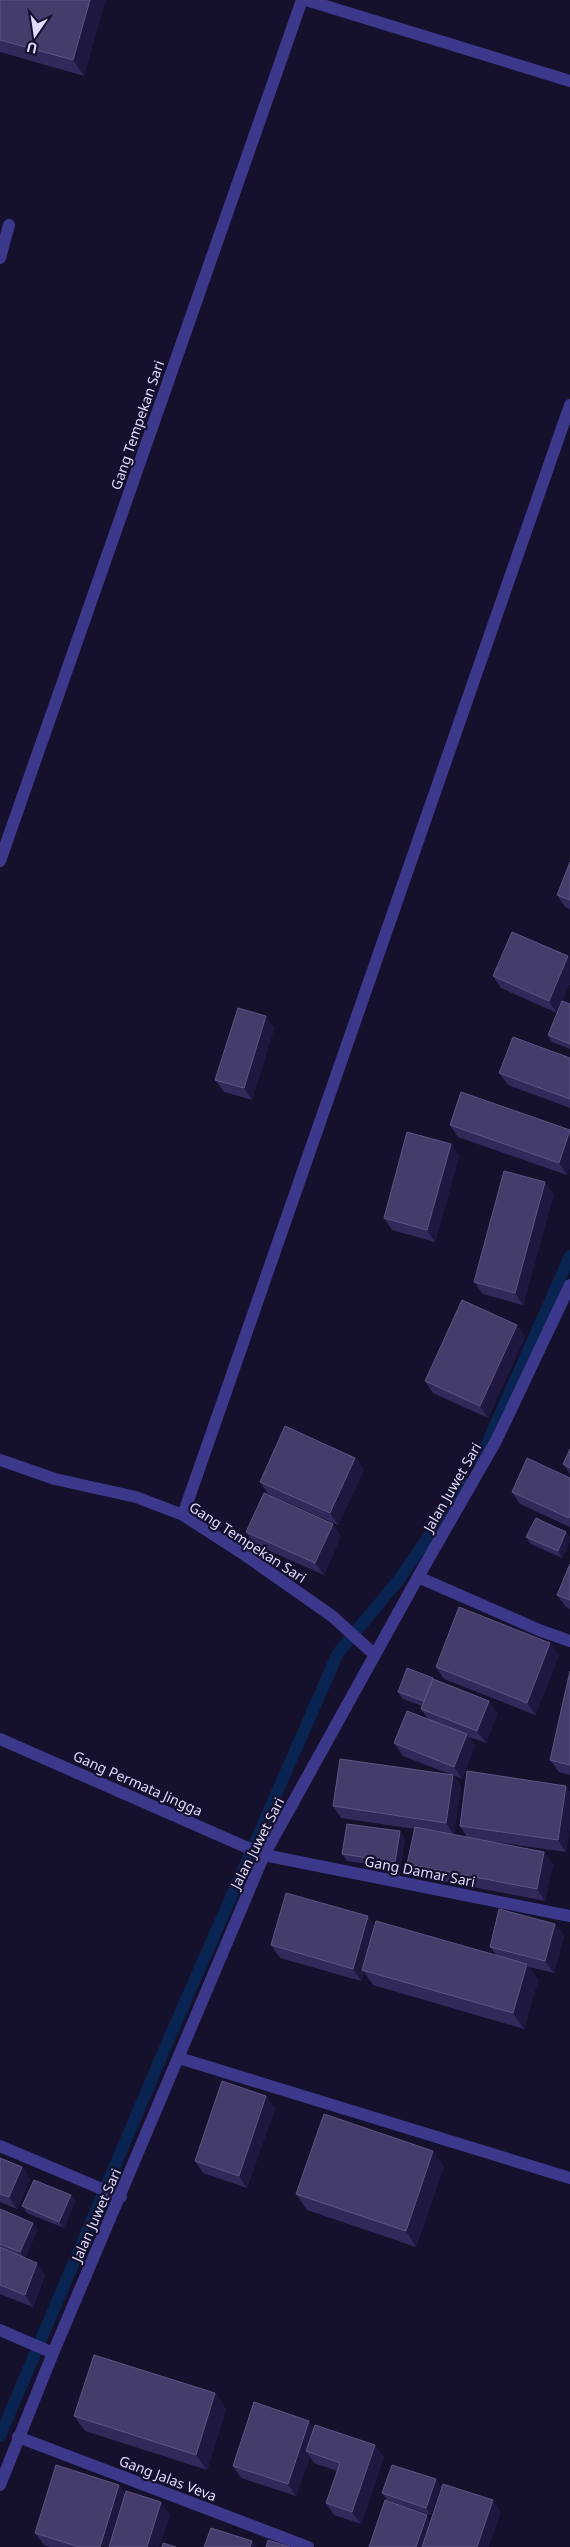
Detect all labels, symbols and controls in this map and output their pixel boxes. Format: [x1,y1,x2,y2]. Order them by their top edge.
north arrow [10,10,60,60]
text: U [25,38,39,59]
street label: Gang Tempekan Sari [106,358,168,492]
street label: Jalan Juwet Sari [418,1439,485,1537]
street label: Gang Tempekan Sari [186,1497,310,1587]
street label: Gang Permata Jingga [70,1746,206,1820]
street label: Jalan Juwet Sari [225,1794,288,1894]
street label: Gang Damar Sari [363,1851,477,1891]
street label: Jalan Juwet Sari [66,2165,125,2267]
street label: Gang Jalas Veva [116,2451,220,2505]

